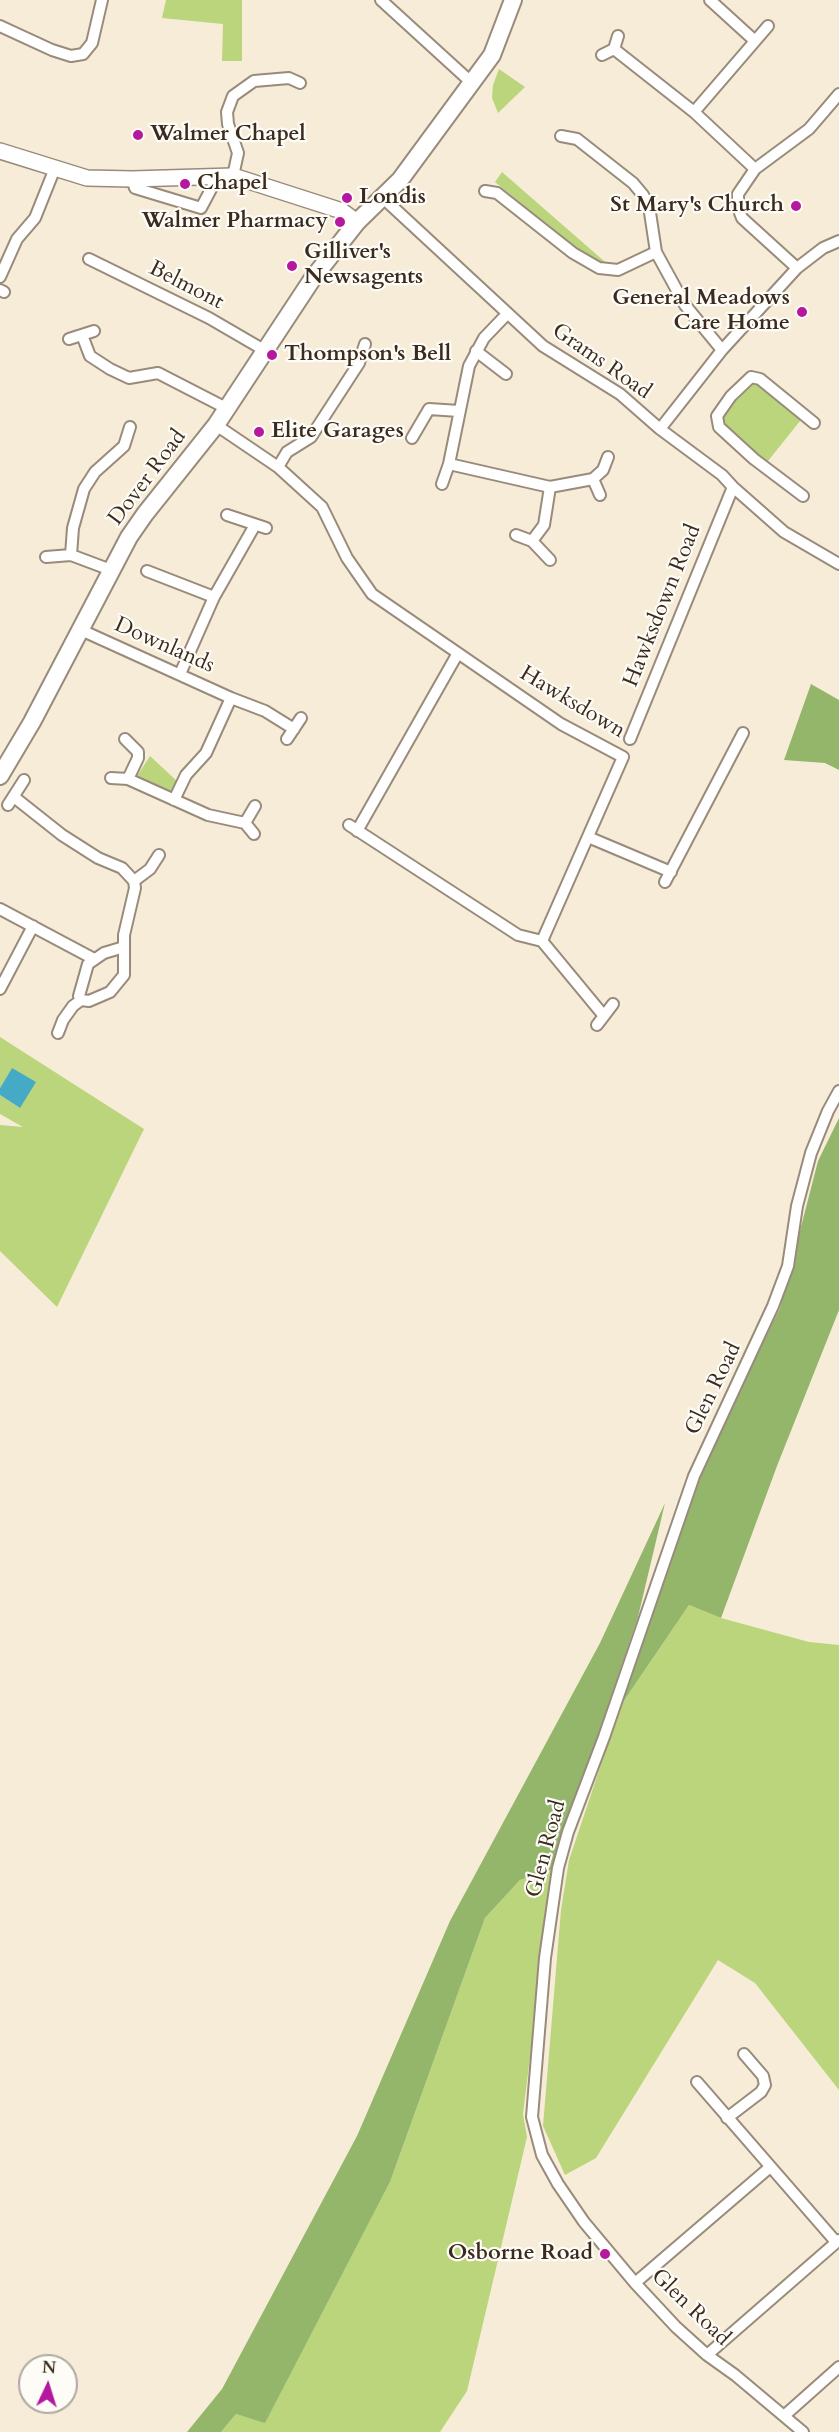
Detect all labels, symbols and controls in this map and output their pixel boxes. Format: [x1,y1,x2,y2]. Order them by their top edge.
place label: Walmer Chapel [150,122,306,148]
marker: Walmer Chapel [131,128,145,142]
place label: Chapel [197,171,268,197]
marker: Chapel [178,177,192,191]
place label: Londis [359,185,426,211]
marker: Londis [340,191,354,205]
place label: St Mary's Church [610,193,784,219]
marker: St Mary's Church [789,199,803,213]
place label: Walmer Pharmacy [141,209,328,235]
marker: Walmer Pharmacy [333,215,347,229]
place label: Gilliver's Newsagents [304,240,423,292]
street label: Belmont [144,256,228,316]
marker: Gilliver's Newsagents [285,259,299,273]
place label: General Meadows Care Home [612,286,790,338]
marker: General Meadows Care Home [795,305,809,319]
street label: Grams Road [546,318,656,406]
place label: Thompson's Bell [284,342,451,368]
marker: Thompson's Bell [265,348,279,362]
place label: Elite Garages [271,419,404,445]
street label: Dover Road [103,425,193,531]
marker: Elite Garages [252,425,266,439]
street label: Hawksdown Road [618,521,708,691]
street label: Downlands [110,612,218,680]
street label: Hawksdown [514,661,630,745]
street label: Glen Road [680,1338,748,1440]
street label: Glen Road [521,1797,573,1901]
place label: Osborne Road [448,2241,593,2267]
marker: Osborne Road [598,2247,612,2261]
street label: Glen Road [645,2264,735,2352]
north arrow [18,2354,78,2414]
text: N [41,2357,57,2379]

